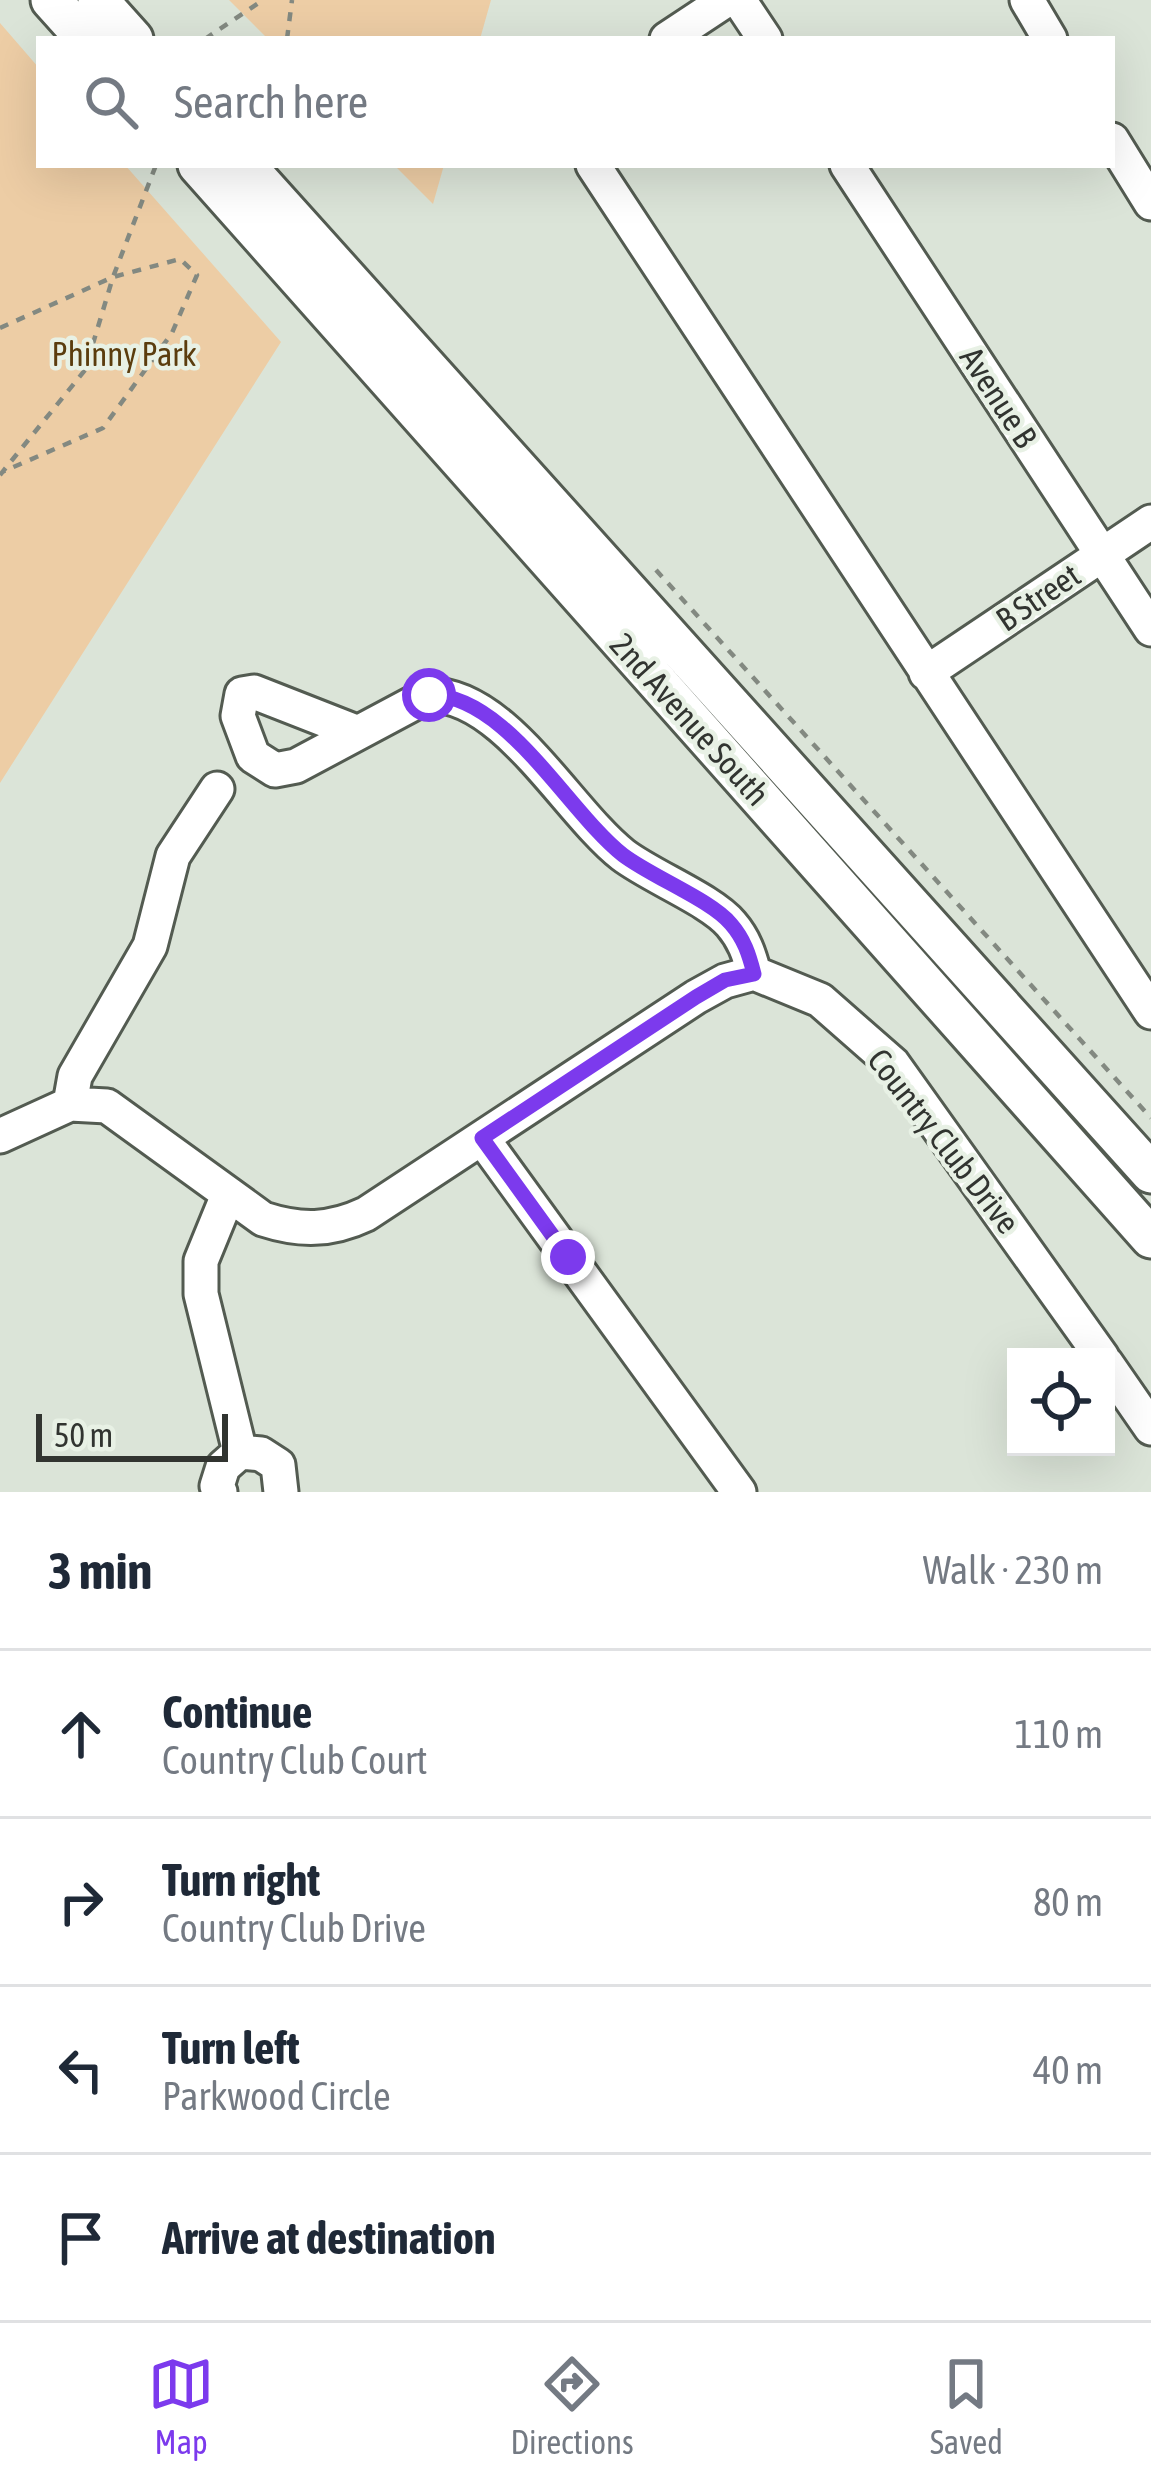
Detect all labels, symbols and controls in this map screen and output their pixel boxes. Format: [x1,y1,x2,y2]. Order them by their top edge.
search box [36,36,1115,168]
icon: search [78,69,144,135]
text: Search here [174,76,368,128]
park label: Phinny Park [51,335,197,373]
street label: Avenue B [953,340,1045,454]
street label: B Street [989,555,1087,639]
street label: 2nd Avenue South [603,625,777,813]
route start [402,668,456,722]
street label: Country Club Drive [860,1041,1028,1241]
route end [541,1230,595,1284]
map controls [1007,1348,1115,1456]
button: locate [1007,1348,1115,1456]
scale bar [36,1408,228,1461]
text: 50 m [54,1416,113,1454]
text: 3 min [48,1541,152,1600]
text: Walk · 230 m [923,1548,1103,1592]
text: Continue [162,1686,313,1738]
icon: ahead [48,1701,114,1767]
text: 110 m [1015,1712,1103,1756]
text: Country Club Court [162,1738,427,1782]
text: Turn right [162,1854,320,1906]
icon: right [48,1869,114,1935]
text: 80 m [1033,1880,1103,1924]
text: Country Club Drive [162,1906,426,1950]
text: Turn left [162,2022,300,2074]
icon: left [48,2037,114,2103]
text: 40 m [1033,2048,1103,2092]
text: Parkwood Circle [162,2074,391,2118]
icon: arrive [48,2205,114,2271]
text: Arrive at destination [162,2212,496,2264]
tab: Map [148,2351,214,2461]
tab: Directions [510,2351,634,2461]
tab: Saved [930,2351,1003,2461]

